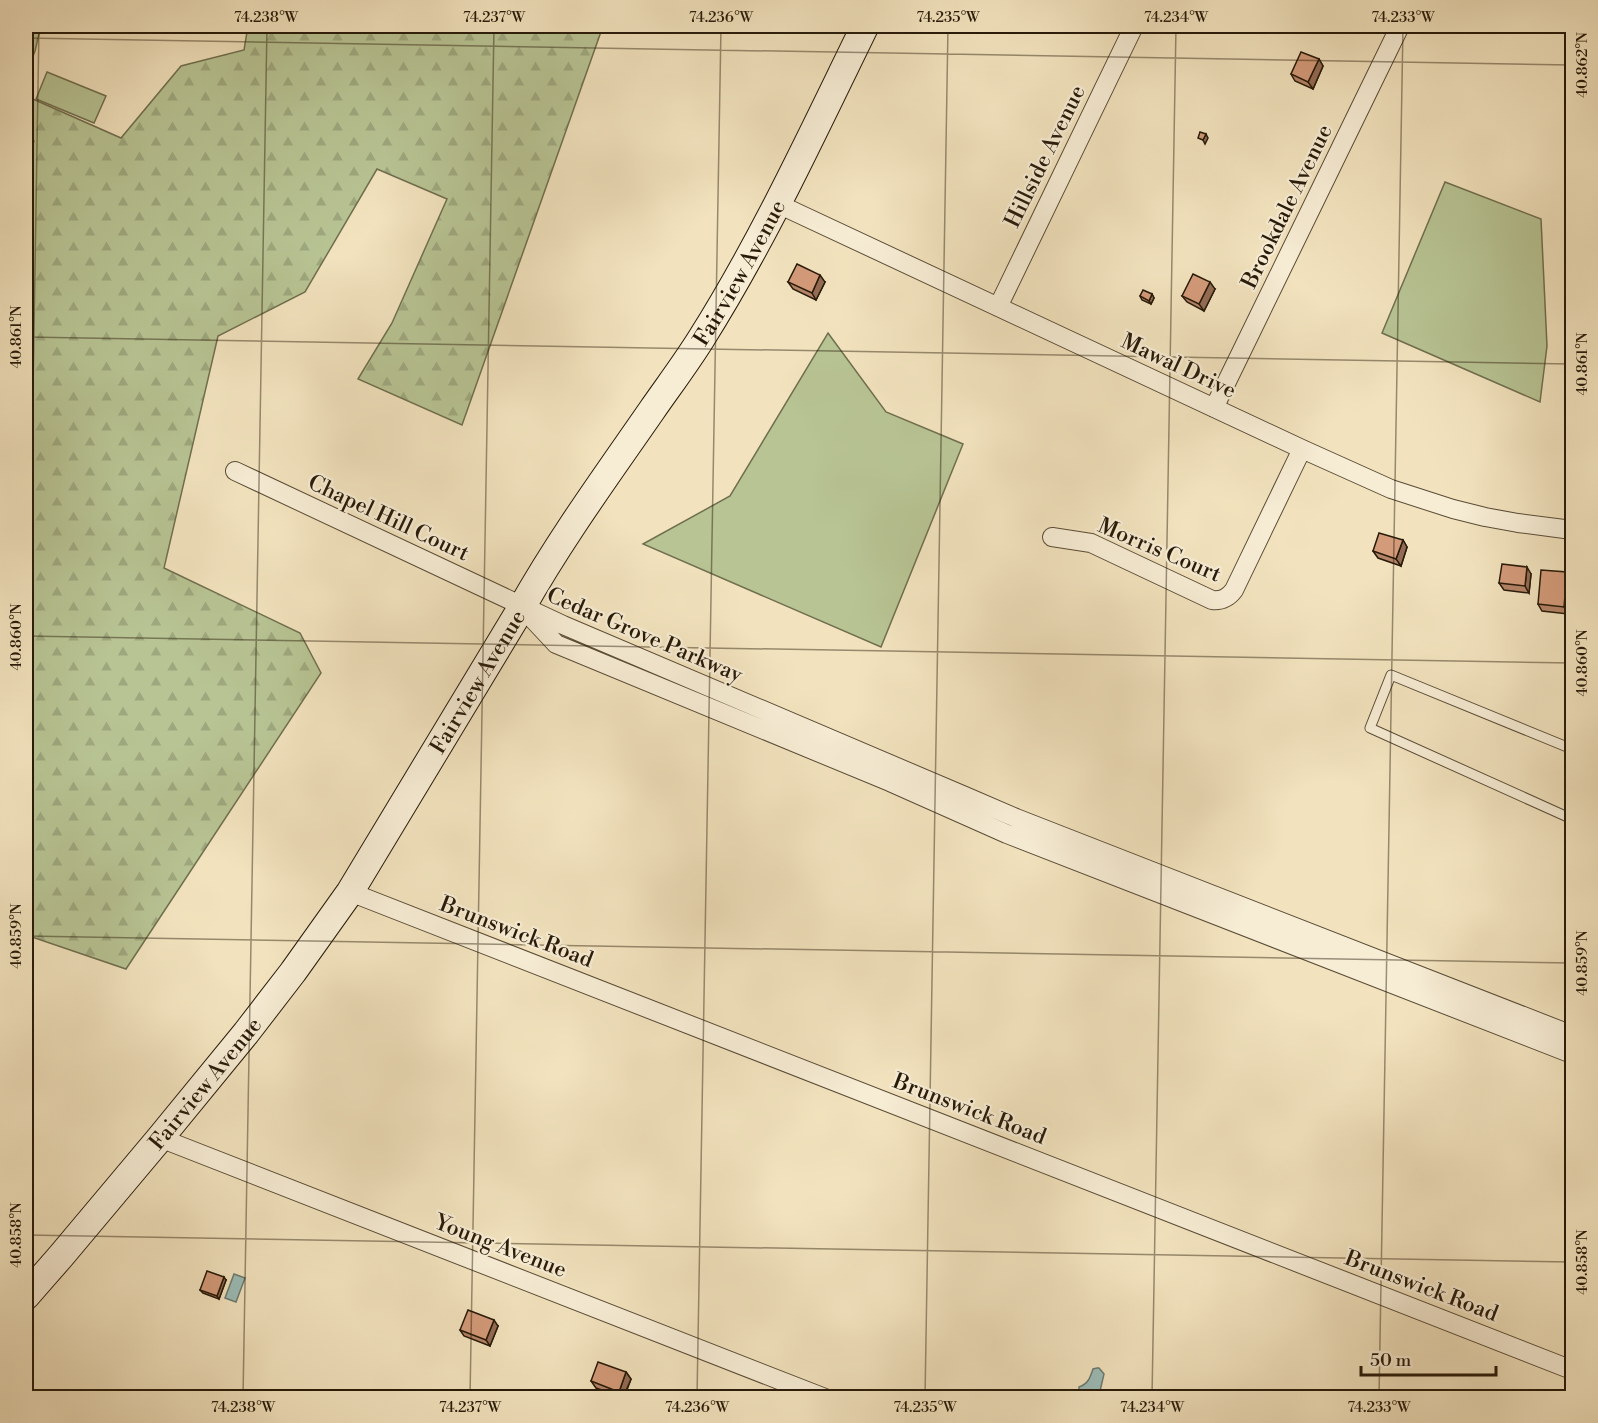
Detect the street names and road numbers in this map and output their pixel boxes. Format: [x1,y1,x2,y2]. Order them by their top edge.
street label: Hillside Avenue [999,81,1092,232]
street label: Brookdale Avenue [1235,120,1339,294]
street label: Fairview Avenue [688,196,792,351]
street label: Mawal Drive [1116,328,1240,405]
street label: Chapel Hill Court [304,469,473,568]
street label: Morris Court [1094,512,1225,588]
street label: Cedar Grove Parkway [542,582,747,689]
street label: Fairview Avenue [425,605,532,759]
street label: Brunswick Road [435,890,597,974]
street label: Fairview Avenue [144,1012,268,1156]
street label: Brunswick Road [888,1067,1050,1151]
street label: Young Avenue [430,1208,570,1284]
street label: Brunswick Road [1340,1244,1502,1328]

